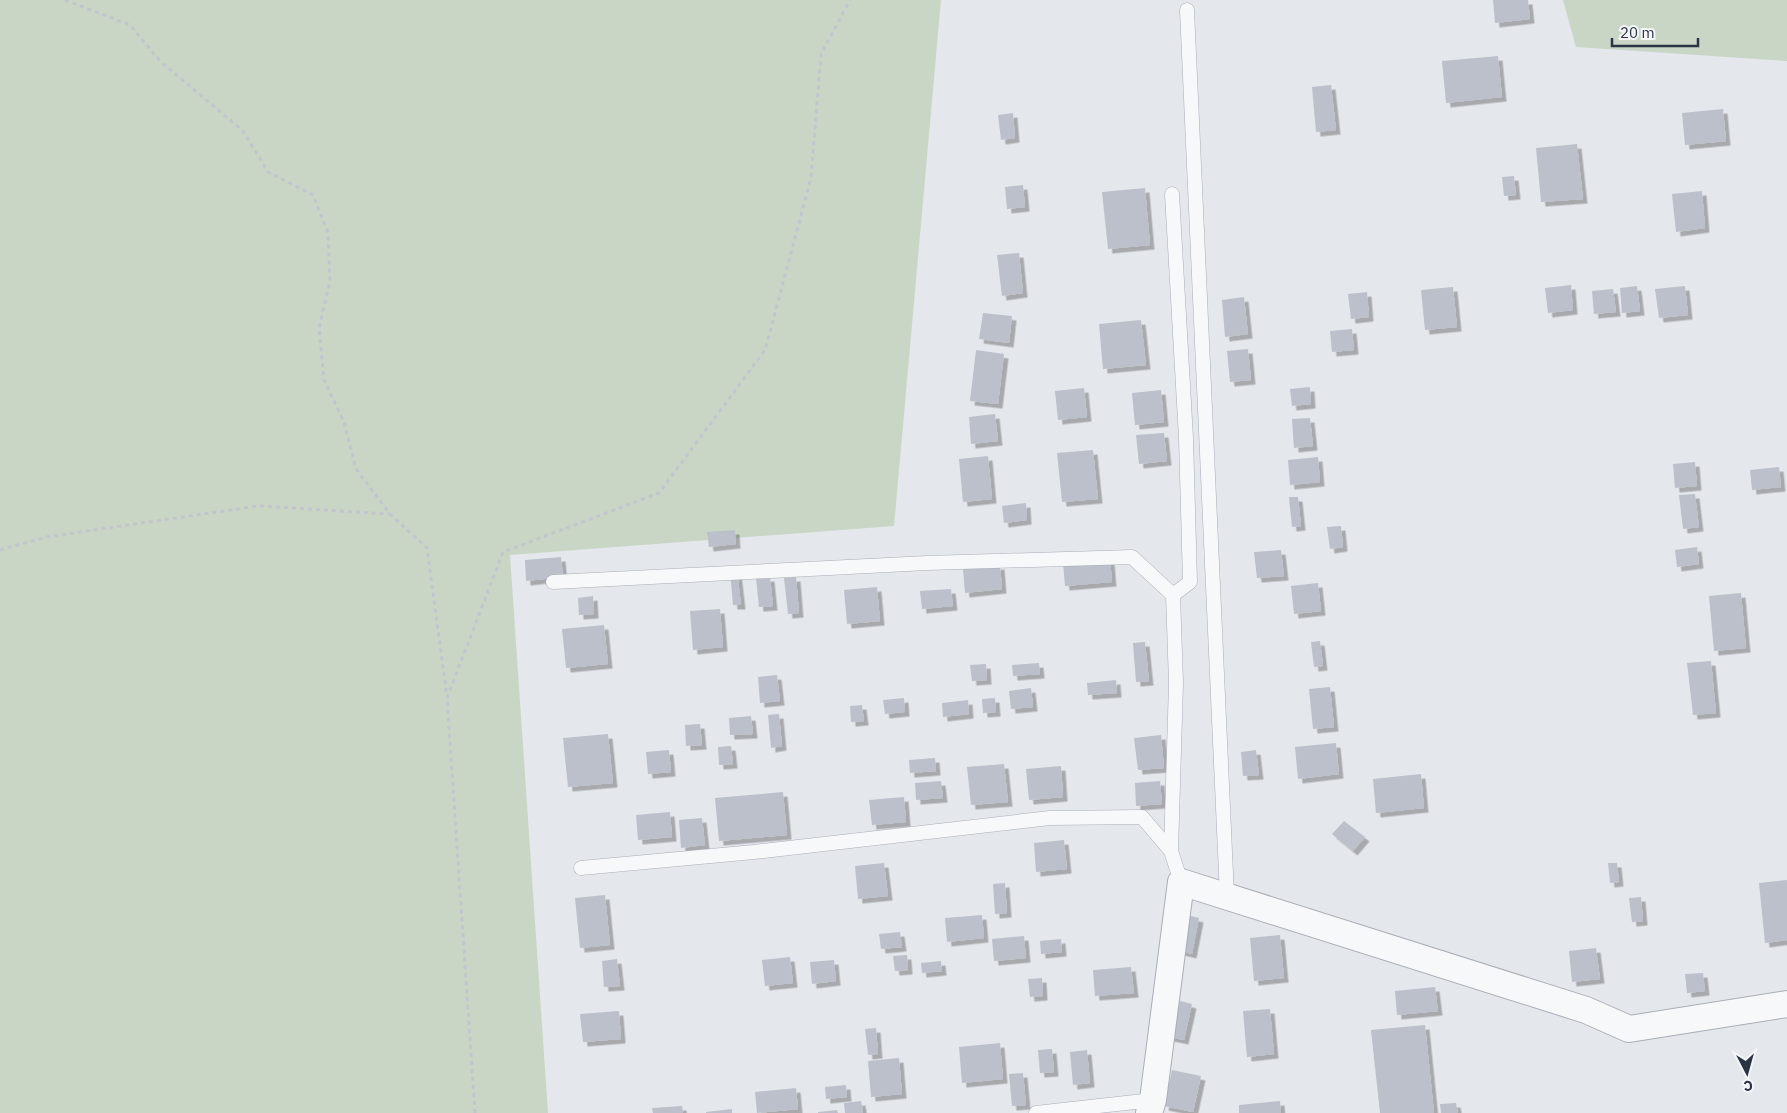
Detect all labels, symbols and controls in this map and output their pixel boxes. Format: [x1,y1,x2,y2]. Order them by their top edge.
scale bar [1612,15,1698,47]
text: 20 m [1620,23,1655,42]
north arrow [1722,1048,1772,1098]
text: С [1743,1077,1754,1095]

